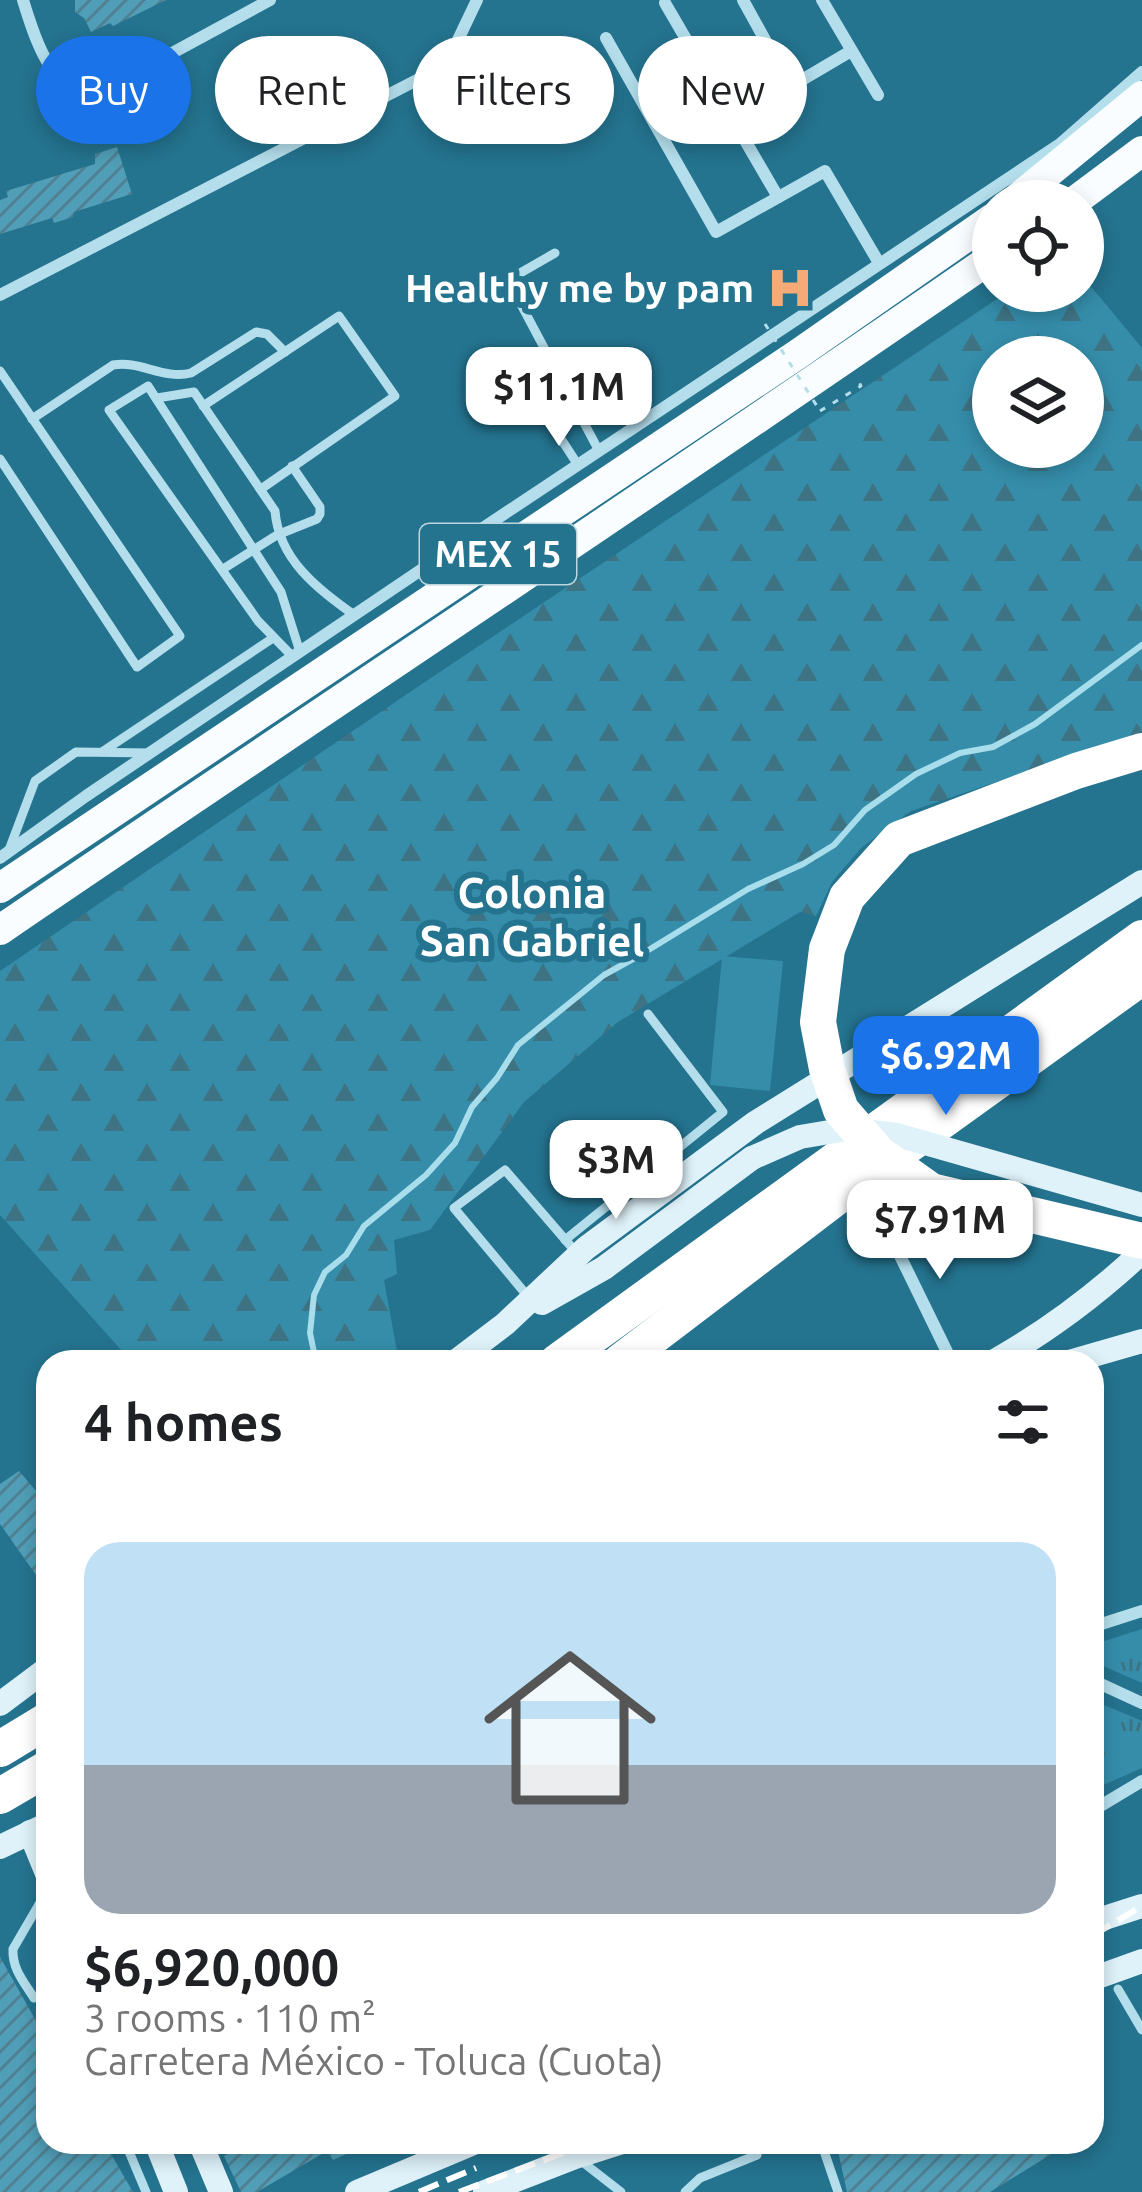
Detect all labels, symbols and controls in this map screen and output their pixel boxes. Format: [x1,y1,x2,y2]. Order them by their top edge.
chip: Buy [36,36,191,144]
chip: Rent [215,36,389,144]
chip: Filters [413,36,614,144]
chip: New [638,36,807,144]
map controls [972,180,1104,468]
button: locate [972,180,1104,312]
hospital icon: Healthy me by pam [765,263,815,313]
place label: Healthy me by pam [405,266,754,309]
button: layers [972,336,1104,468]
pin: $11.1M [461,347,657,449]
text: $11.1M [493,364,625,407]
road number: MEX 15 [420,524,576,584]
district label: Colonia San Gabriel [420,869,644,964]
pin: $6.92M [848,1016,1044,1118]
text: $6.92M [880,1033,1012,1076]
pin: $3M [558,1120,674,1222]
text: $3M [577,1137,655,1180]
pin: $7.91M [842,1180,1038,1282]
text: $7.91M [874,1197,1006,1240]
icon: filters [990,1389,1056,1455]
text: 4 homes [84,1393,283,1451]
icon: home [462,1620,678,1836]
text: $6,920,000 [84,1938,339,1996]
text: 3 rooms · 110 m² [84,1996,376,2039]
text: Carretera México - Toluca (Cuota) [84,2039,663,2082]

